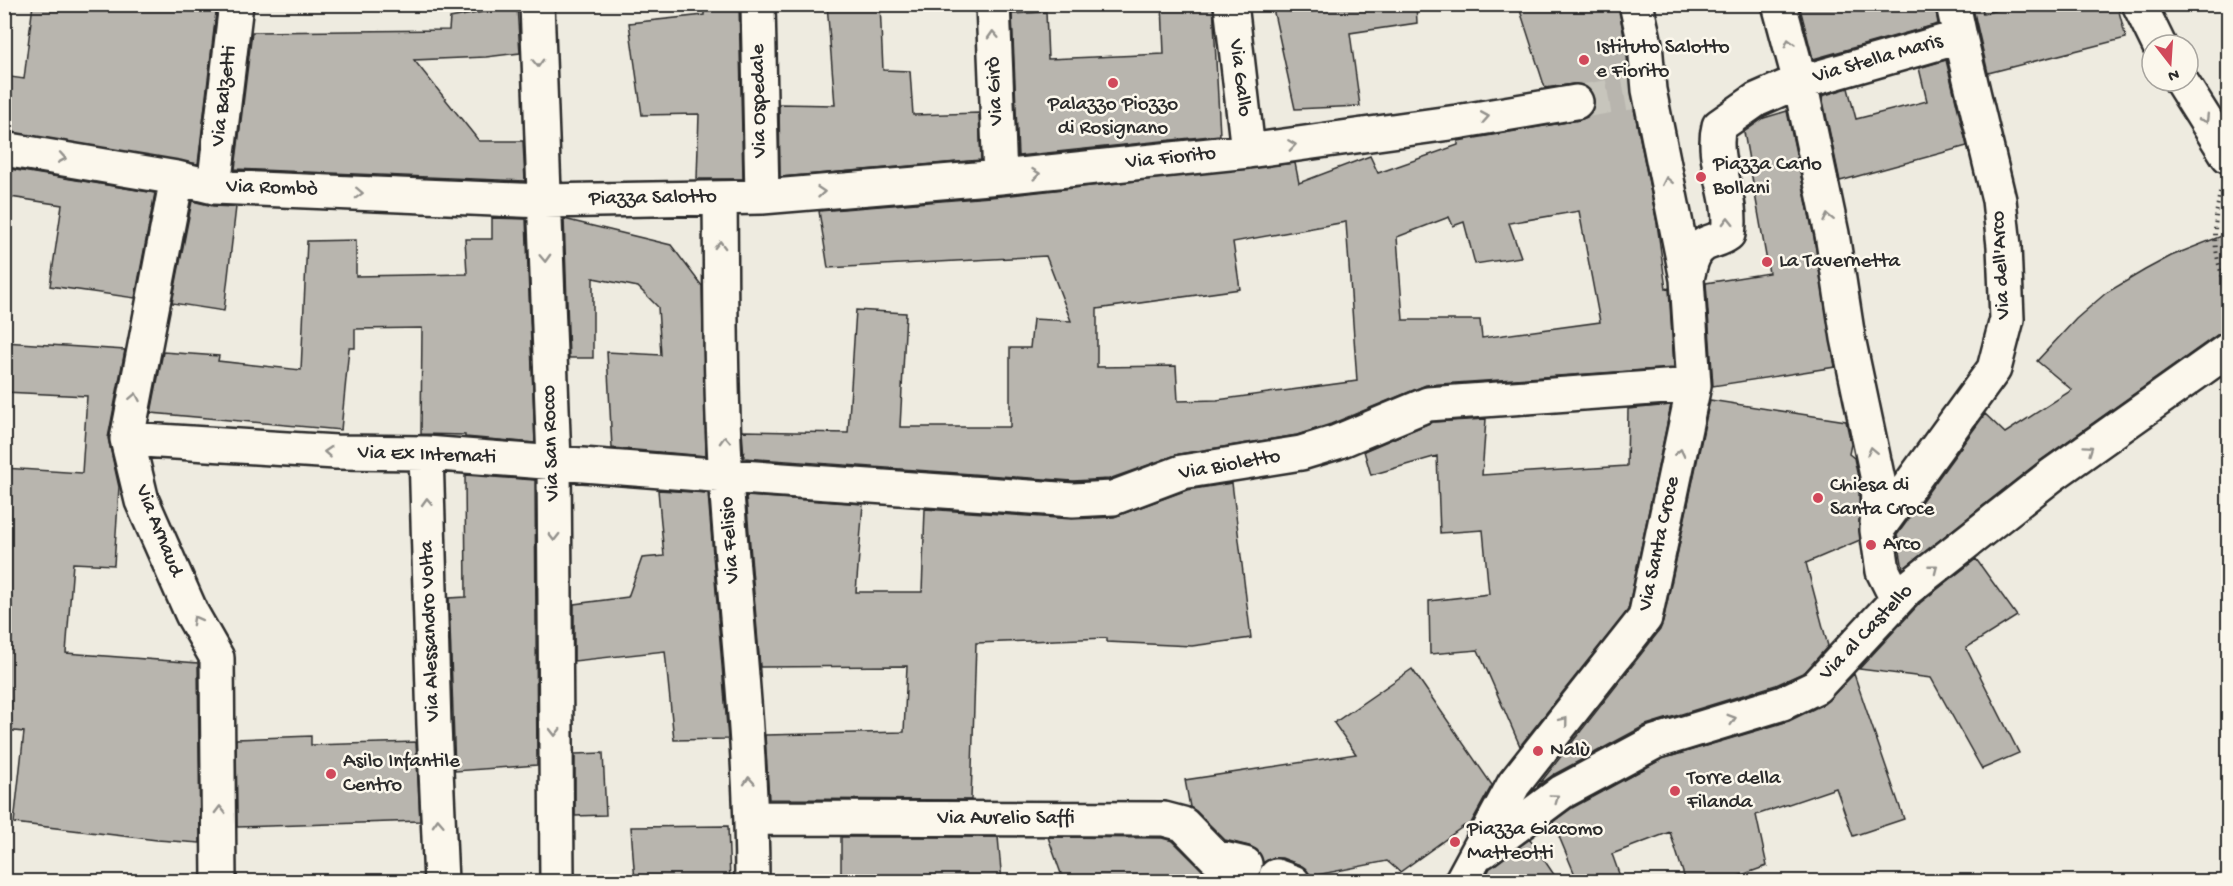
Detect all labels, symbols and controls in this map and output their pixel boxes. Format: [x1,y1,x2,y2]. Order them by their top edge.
street label: Via Stella Maris [1809,29,1947,91]
one-way arrow [987,31,1000,40]
north arrow [2140,33,2200,93]
place label: Istituto Salotto e Fiorito [1596,36,1730,85]
street label: Via Gallo [1222,37,1256,118]
one-way arrow [1784,38,1797,48]
street label: Via Ospedale [746,43,774,159]
street label: Via Balzetti [206,44,244,149]
marker: Istituto Salotto e Fiorito [1577,53,1591,67]
street label: Via Girò [982,56,1010,127]
one-way arrow [532,58,545,67]
text: N [2165,63,2181,85]
marker: Palazzo Piozzo di Rosignano [1106,76,1120,90]
place label: Palazzo Piozzo di Rosignano [1047,93,1178,142]
one-way arrow [1480,111,1490,124]
one-way arrow [2197,113,2209,123]
one-way arrow [1288,139,1297,151]
street label: Via Fiorito [1124,142,1217,176]
one-way arrow [58,152,67,164]
place label: Piazza Carlo Bollani [1712,153,1822,202]
one-way arrow [1031,168,1041,180]
marker: Piazza Carlo Bollani [1694,170,1708,184]
street label: Via Rombò [225,175,318,203]
one-way arrow [1661,176,1674,186]
street label: Piazza Salotto [588,185,717,213]
one-way arrow [355,186,364,199]
one-way arrow [816,186,825,199]
street label: Via dell'Arco [1987,210,2017,321]
one-way arrow [1823,214,1836,224]
one-way arrow [1722,216,1734,225]
one-way arrow [714,241,726,250]
place label: La Tavernetta [1779,250,1902,275]
one-way arrow [539,253,552,262]
marker: La Tavernetta [1760,255,1774,269]
street label: Via San Rocco [537,384,567,503]
one-way arrow [128,393,141,403]
one-way arrow [718,436,731,445]
street label: Via Ex Internati [356,441,497,471]
one-way arrow [323,445,332,458]
street label: Via Bioletto [1176,445,1283,487]
one-way arrow [2082,445,2093,456]
one-way arrow [1866,446,1879,456]
one-way arrow [1672,448,1685,458]
street label: Via Santa Croce [1633,473,1687,615]
place label: Chiesa di Santa Croce [1830,474,1935,523]
street label: Via Arnaud [128,481,188,582]
marker: Chiesa di Santa Croce [1811,491,1825,505]
street label: Via Felisio [715,496,747,585]
one-way arrow [421,498,434,507]
one-way arrow [548,532,560,541]
place label: Arco [1883,533,1921,558]
marker: Arco [1864,538,1878,552]
street label: Via Alessandro Volta [415,539,447,723]
one-way arrow [1927,564,1938,575]
street label: Via al Castello [1814,579,1919,687]
one-way arrow [192,616,203,627]
one-way arrow [1726,714,1737,726]
one-way arrow [1556,717,1567,728]
one-way arrow [549,727,561,736]
place label: Nalù [1550,739,1590,764]
marker: Nalù [1531,744,1545,758]
place label: Asilo Infantile Centro [343,750,461,799]
marker: Asilo Infantile Centro [324,767,338,781]
place label: Torre della Filanda [1686,767,1782,816]
one-way arrow [743,777,756,786]
marker: Torre della Filanda [1668,784,1682,798]
one-way arrow [1549,794,1560,805]
one-way arrow [213,805,226,814]
street label: Via Aurelio Saffi [936,807,1075,832]
place label: Piazza Giacomo Matteotti [1466,818,1603,867]
one-way arrow [432,819,445,828]
marker: Piazza Giacomo Matteotti [1448,835,1462,849]

